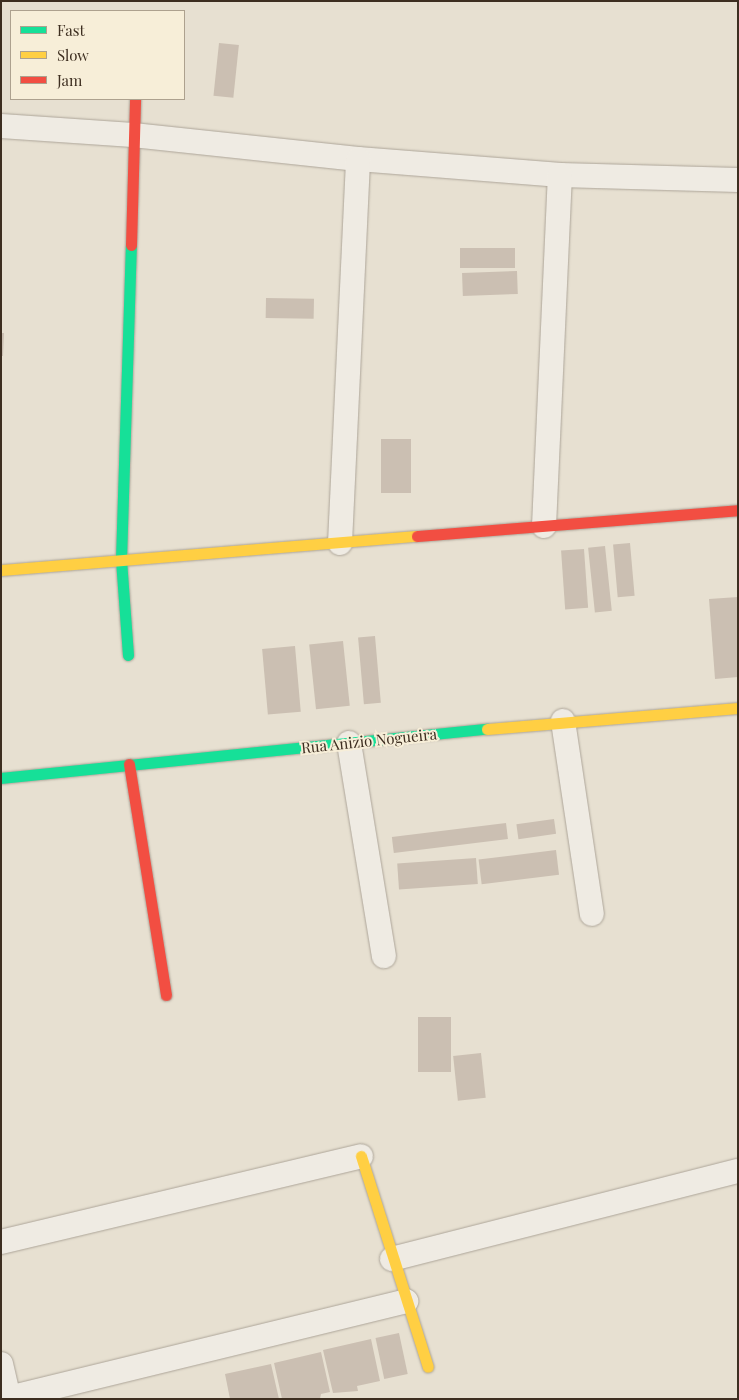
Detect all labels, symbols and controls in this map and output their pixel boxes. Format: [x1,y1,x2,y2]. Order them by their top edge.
legend [10,10,185,100]
text: Fast [57,20,85,40]
text: Slow [57,45,89,65]
text: Jam [57,70,82,90]
street label: Rua Anizio Nogueira [300,725,438,757]

